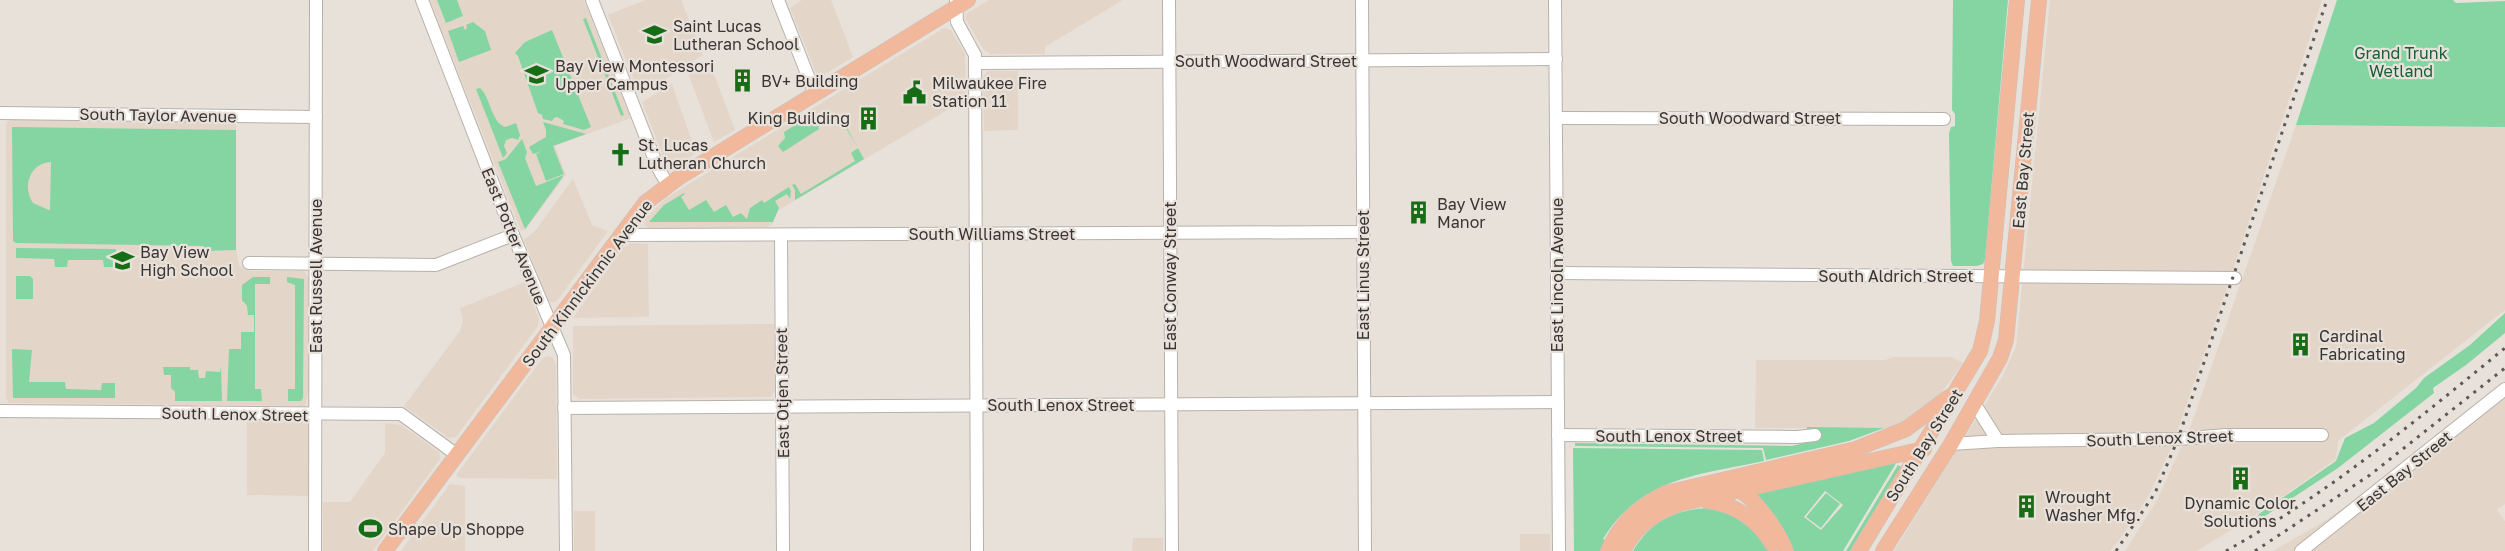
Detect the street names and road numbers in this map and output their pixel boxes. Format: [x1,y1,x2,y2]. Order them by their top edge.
street label: South Woodward Street [1175,51,1357,71]
street label: South Taylor Avenue [79,104,237,126]
street label: South Woodward Street [1659,108,1841,128]
street label: East Bay Street [2008,111,2038,229]
street label: East Potter Avenue [477,165,551,307]
street label: South Kinnickinnic Avenue [518,195,656,371]
street label: East Lincoln Avenue [1547,198,1567,352]
street label: East Russell Avenue [306,199,326,353]
street label: East Conway Street [1160,201,1180,351]
street label: East Linus Street [1353,210,1373,340]
street label: South Williams Street [909,224,1075,244]
street label: South Aldrich Street [1818,266,1974,286]
street label: East Otjen Street [771,328,793,458]
street label: South Bay Street [1881,385,1967,505]
street label: South Lenox Street [987,395,1135,415]
street label: South Lenox Street [161,403,309,425]
street label: South Lenox Street [2086,425,2234,451]
street label: South Lenox Street [1595,426,1743,446]
street label: East Bay Street [2352,426,2456,516]

